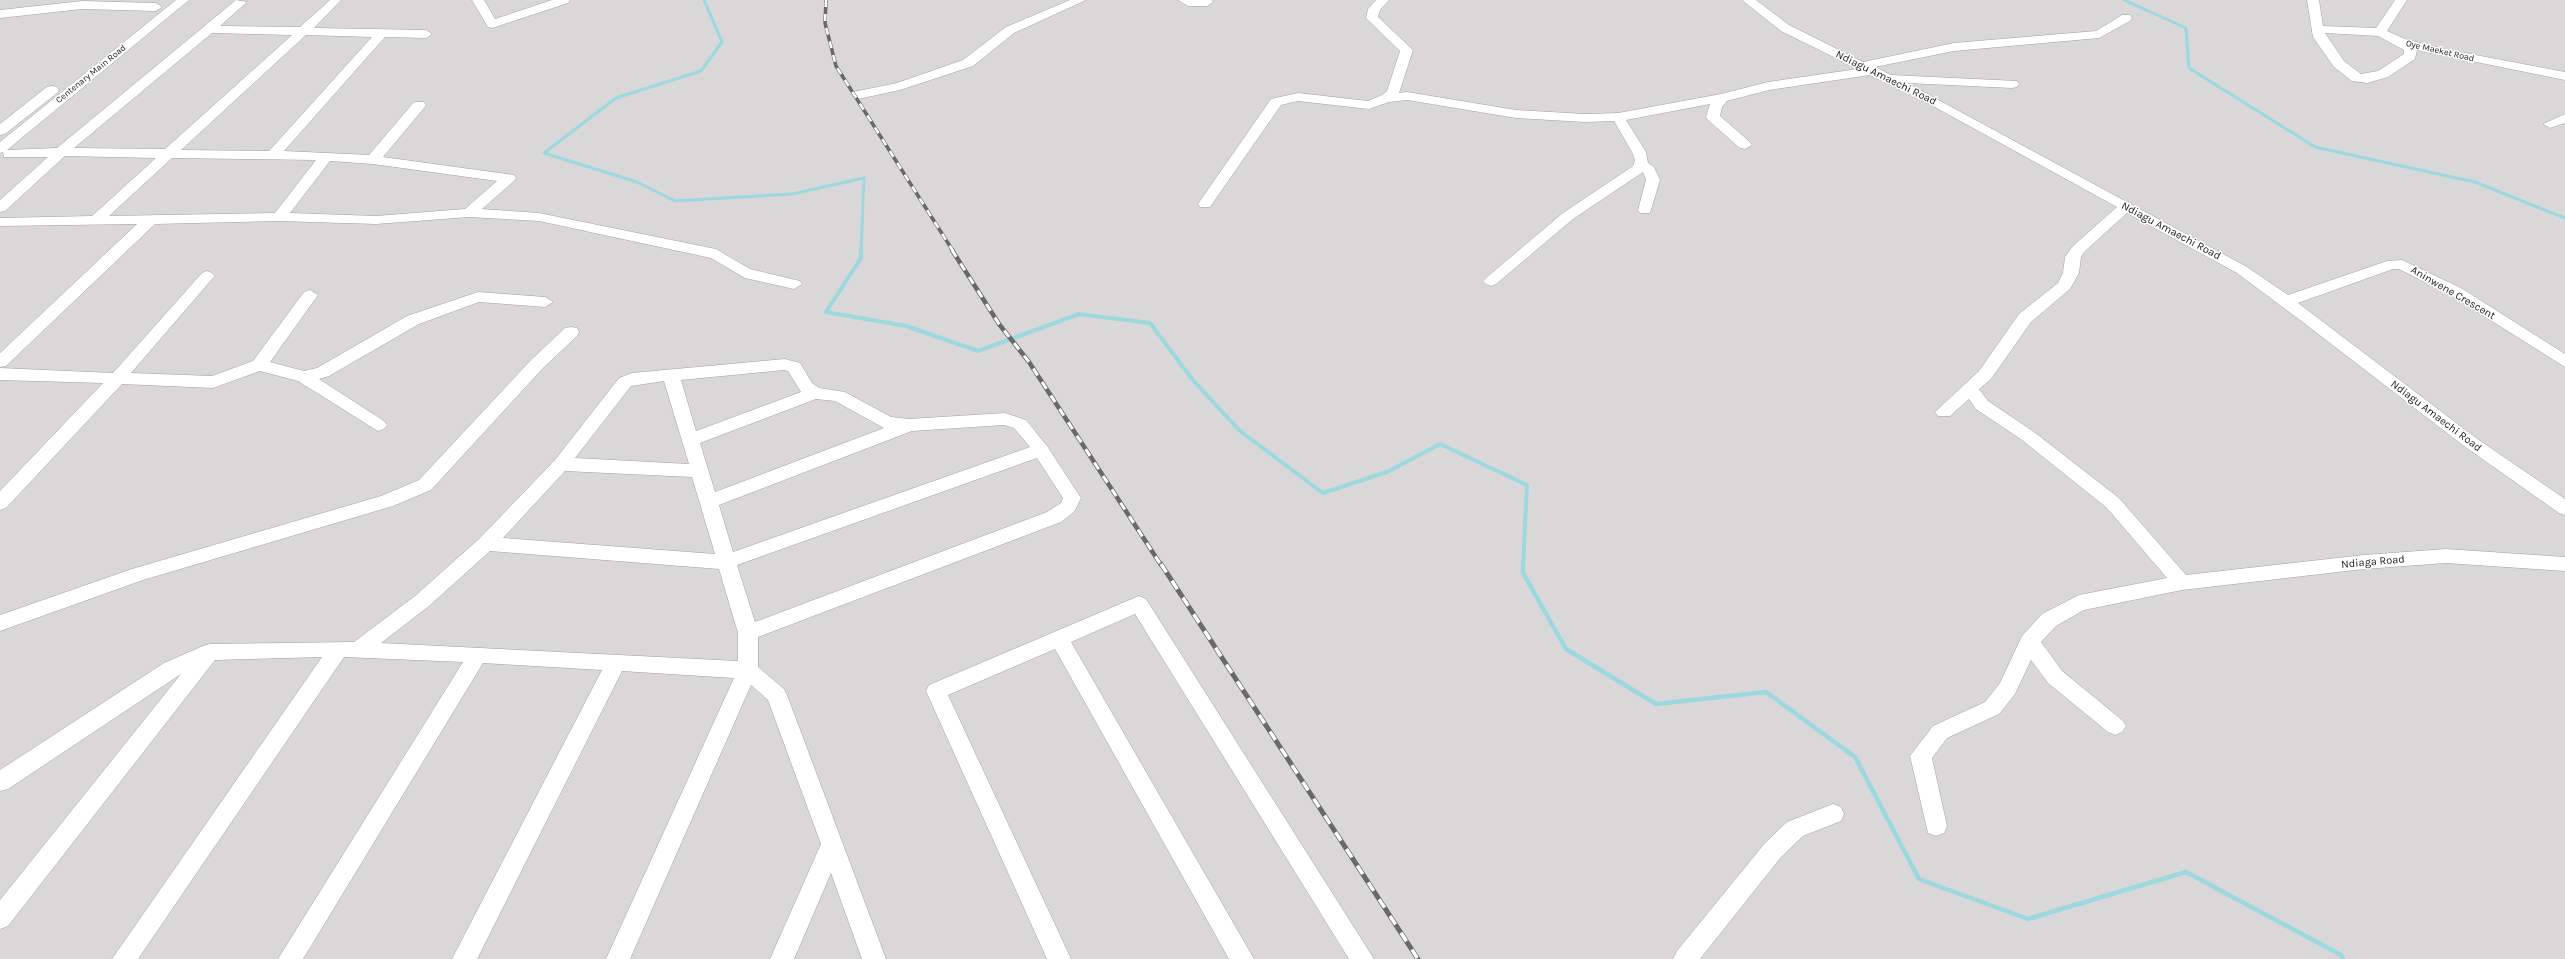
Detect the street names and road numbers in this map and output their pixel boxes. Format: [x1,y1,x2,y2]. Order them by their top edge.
street label: Oye Maeket Road [2405,38,2475,64]
street label: Centenary Main Road [54,42,128,106]
street label: Ndiagu Amaechi Road [1833,48,1939,108]
street label: Ndiagu Amaechi Road [2119,199,2223,263]
street label: Aninwene Crescent [2408,263,2498,323]
street label: Ndiagu Amaechi Road [2388,377,2484,455]
street label: Ndiaga Road [2341,553,2405,571]

